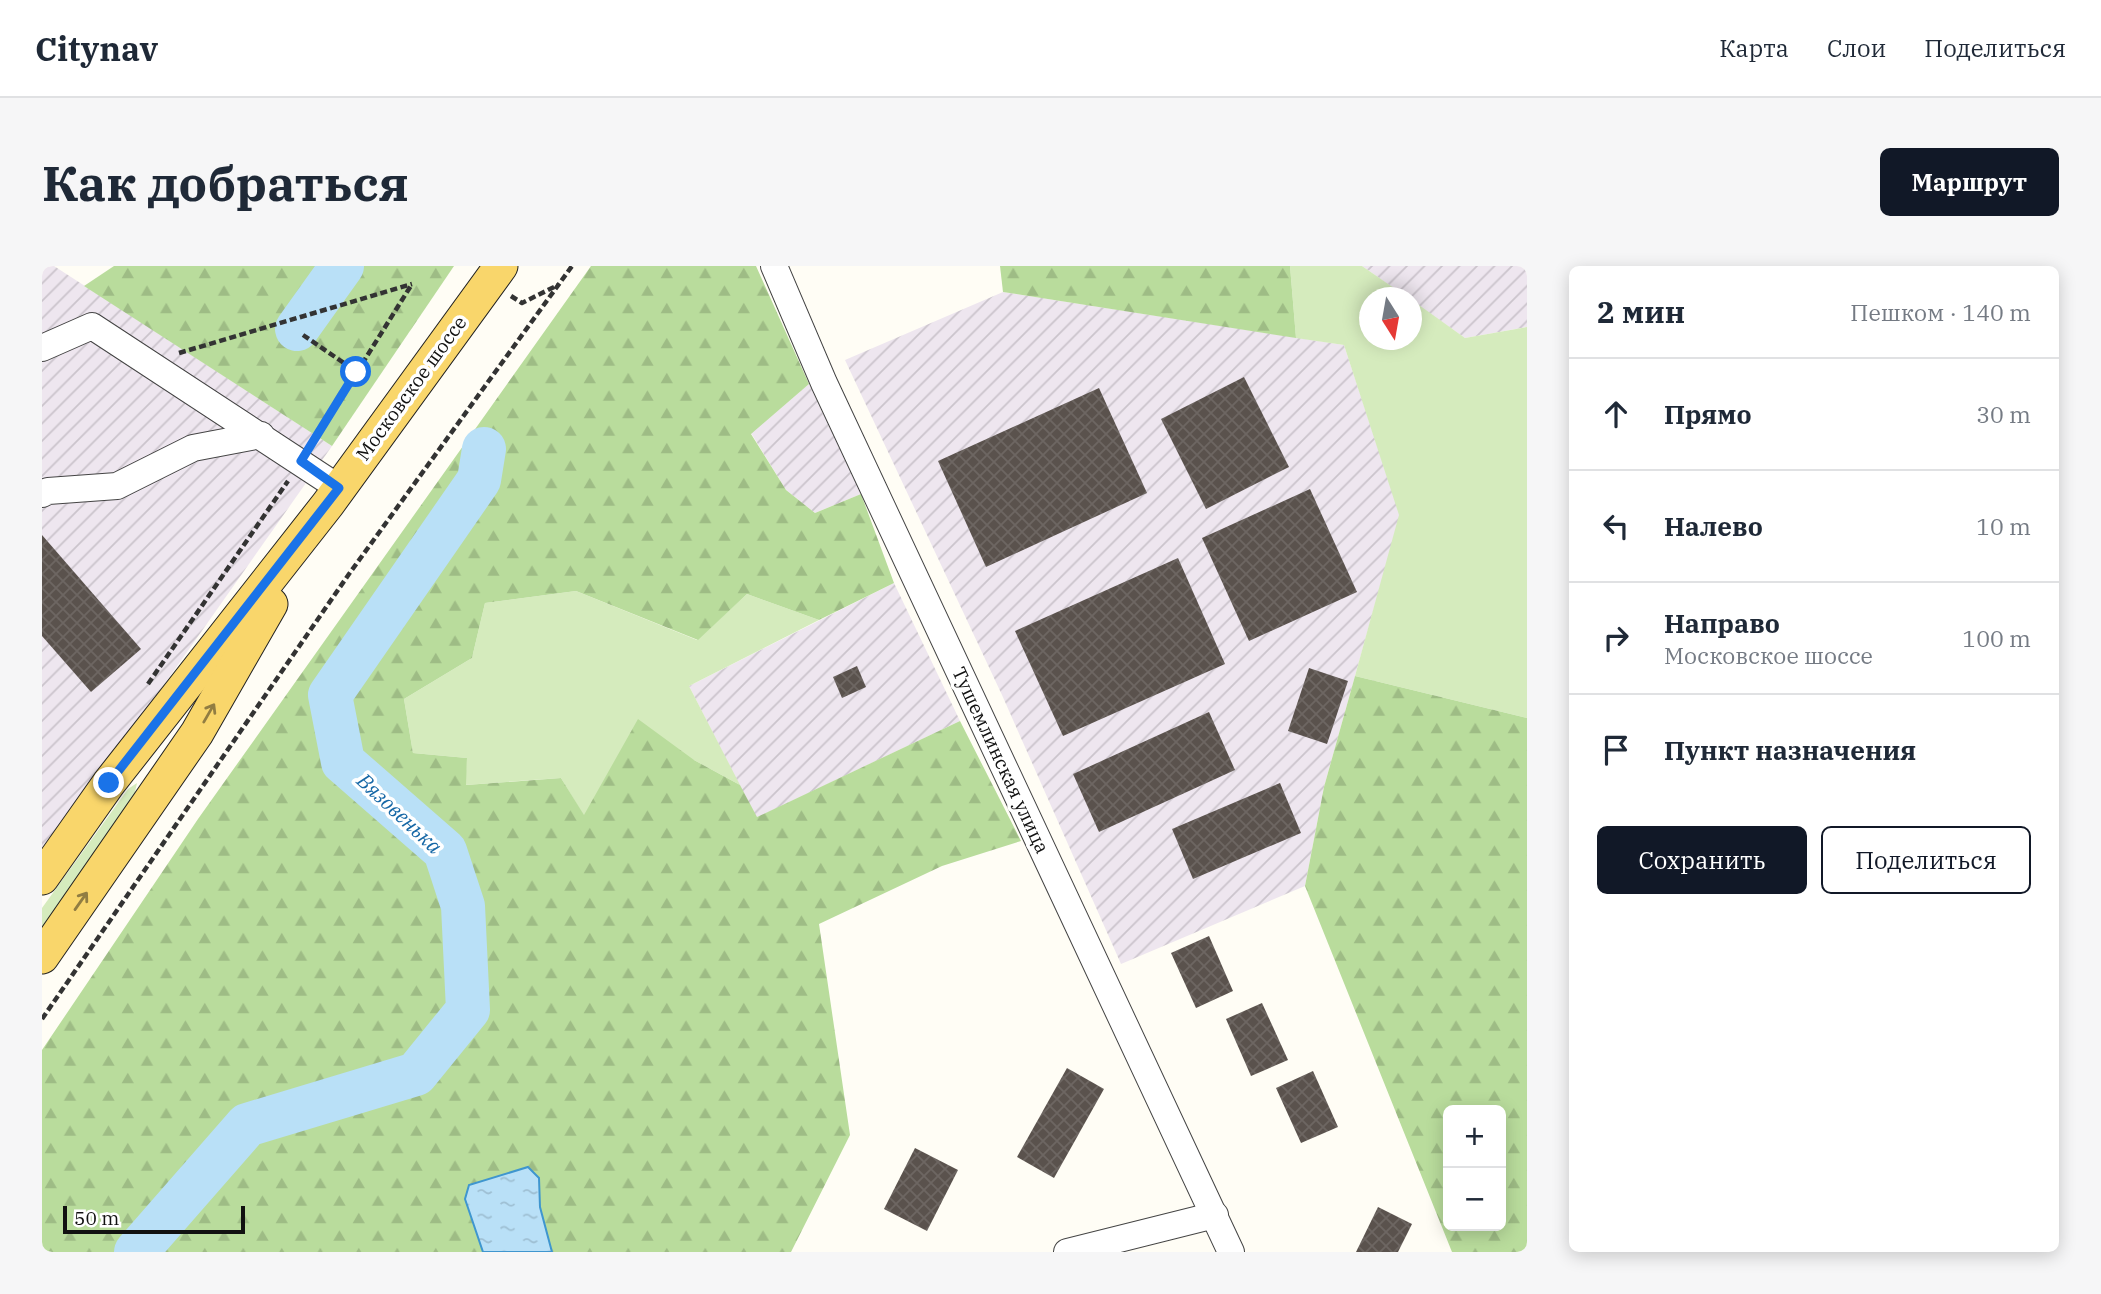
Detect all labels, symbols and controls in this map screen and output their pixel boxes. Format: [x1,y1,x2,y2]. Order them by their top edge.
text: Citynav [35,27,158,70]
text: Карта [1719,32,1789,64]
text: Слои [1827,32,1886,64]
text: Поделиться [1924,32,2066,64]
button: Маршрут [1880,148,2059,216]
text: Как добраться [42,151,409,214]
north arrow [1359,287,1422,350]
text: 2 мин [1597,292,1685,331]
text: Пешком · 140 m [1850,297,2031,327]
street label: Московское шоссе [351,311,471,465]
route start [340,356,371,387]
icon: ahead [1597,395,1635,433]
text: Прямо [1664,397,1752,431]
text: 30 m [1976,399,2031,429]
icon: left [1597,507,1635,545]
text: Налево [1664,509,1763,543]
text: 10 m [1976,511,2031,541]
text: Направо [1664,606,1780,640]
icon: right [1597,619,1635,657]
text: 100 m [1962,623,2031,653]
text: Московское шоссе [1664,640,1873,670]
street label: Тушемлинская улица [947,663,1055,857]
one-way arrow [203,703,216,724]
icon: arrive [1597,731,1635,769]
text: Пункт назначения [1664,733,1916,767]
water label: Вязовенька [351,766,449,860]
route end [93,767,124,798]
button: Сохранить [1597,826,1807,894]
button: Поделиться [1821,826,2031,894]
one-way arrow [74,892,88,911]
map controls [1443,1105,1506,1231]
button: + [1443,1105,1506,1168]
button: − [1443,1168,1506,1231]
scale bar [63,1203,245,1235]
text: 50 m [74,1206,119,1230]

